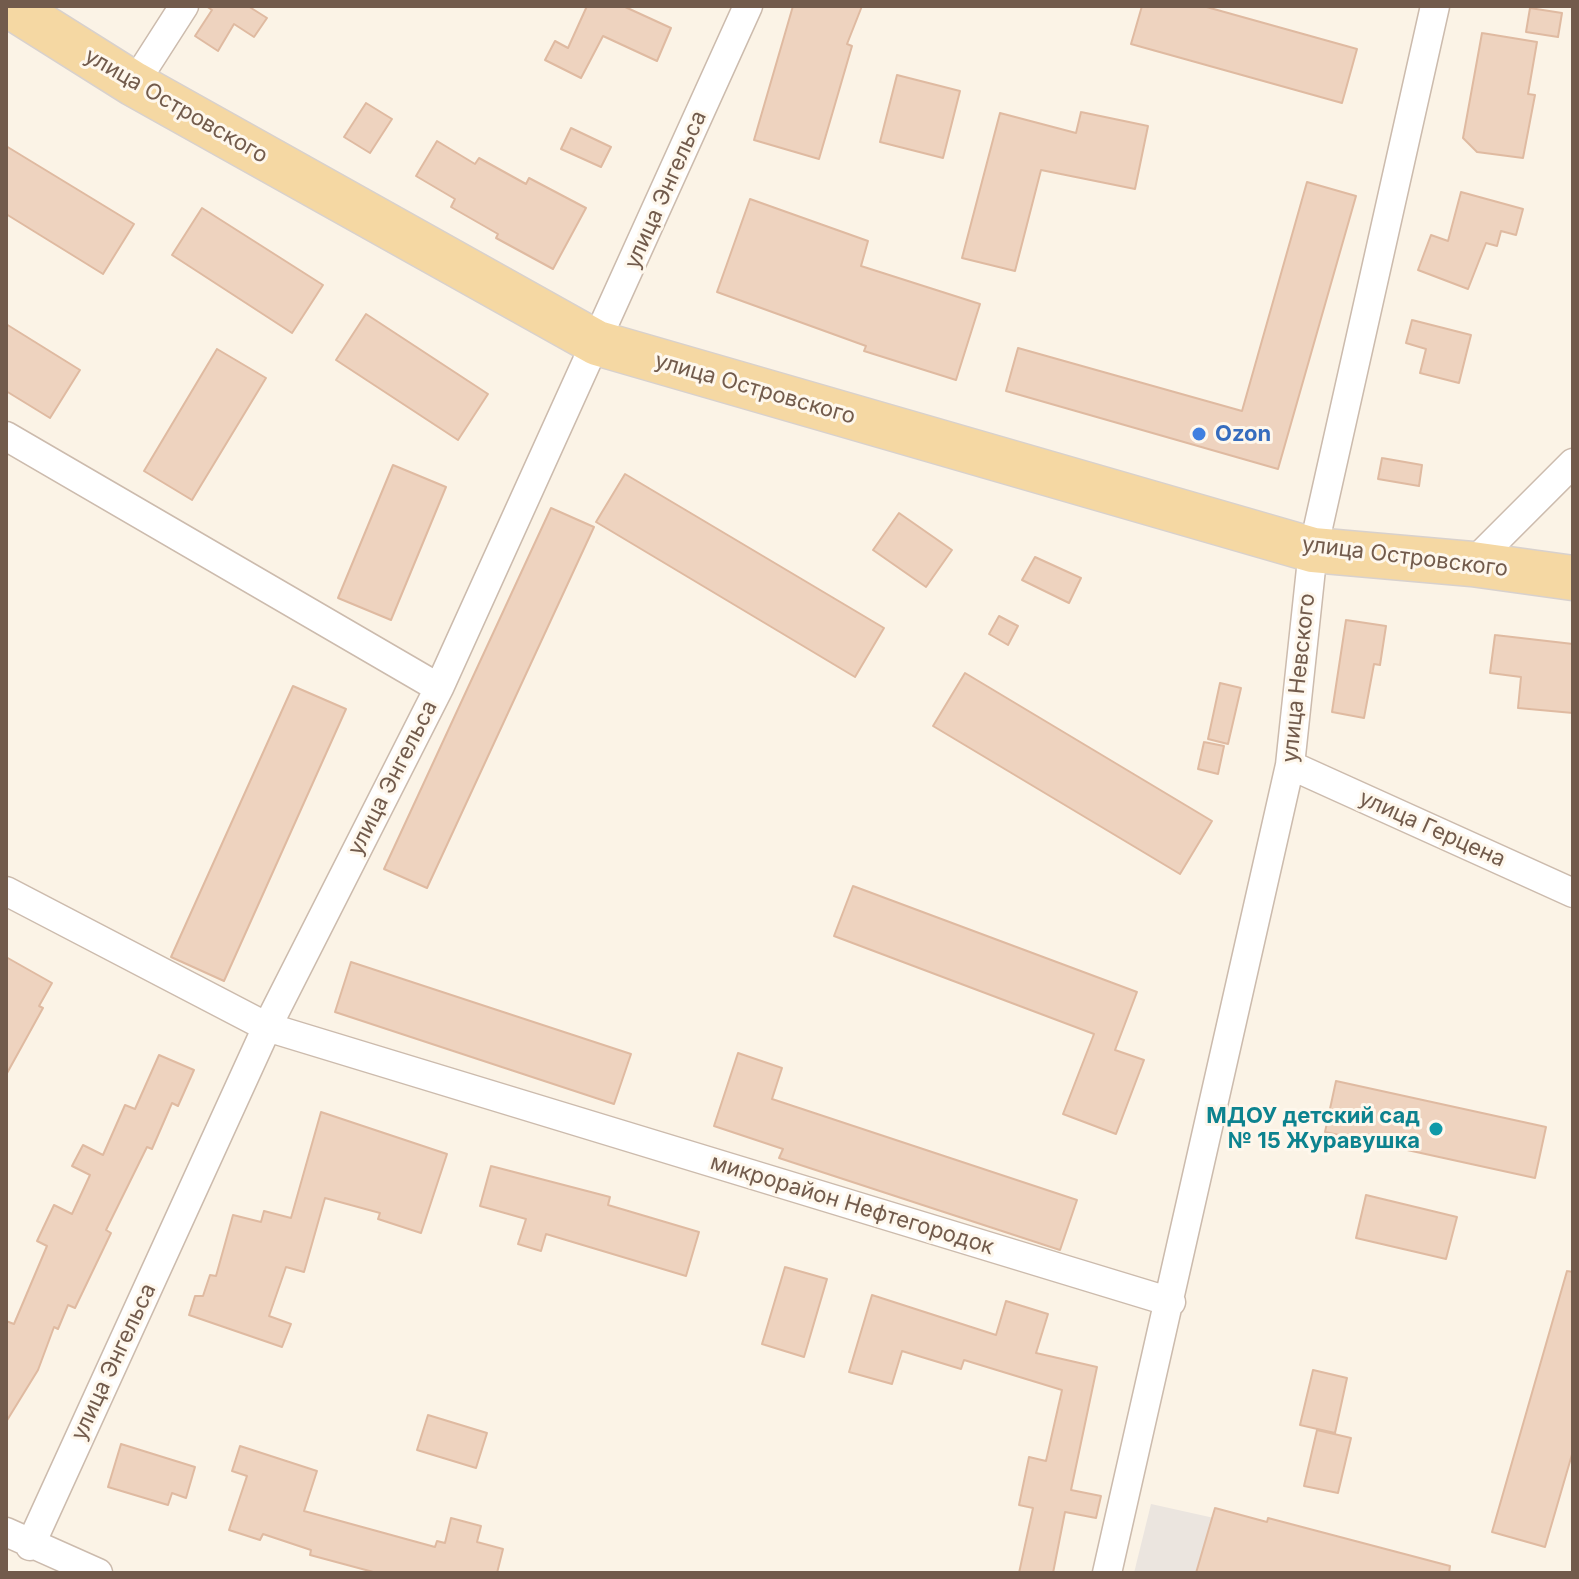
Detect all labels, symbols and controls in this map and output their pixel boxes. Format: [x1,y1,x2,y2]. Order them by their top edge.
street label: улица Островского [80,43,272,169]
street label: улица Энгельса [619,107,713,273]
street label: улица Островского [652,348,858,430]
place label: Ozon [1215,421,1271,447]
marker: Ozon [1190,425,1208,443]
street label: улица Островского [1300,531,1510,583]
street label: улица Невского [1277,592,1321,764]
street label: улица Энгельса [343,696,443,860]
street label: улица Герцена [1355,785,1509,873]
place label: МДОУ детский сад № 15 Журавушка [1206,1103,1420,1154]
marker: МДОУ детский сад № 15 Журавушка [1427,1120,1445,1138]
street label: микрорайон Нефтегородок [707,1149,997,1261]
street label: улица Энгельса [66,1279,162,1445]

